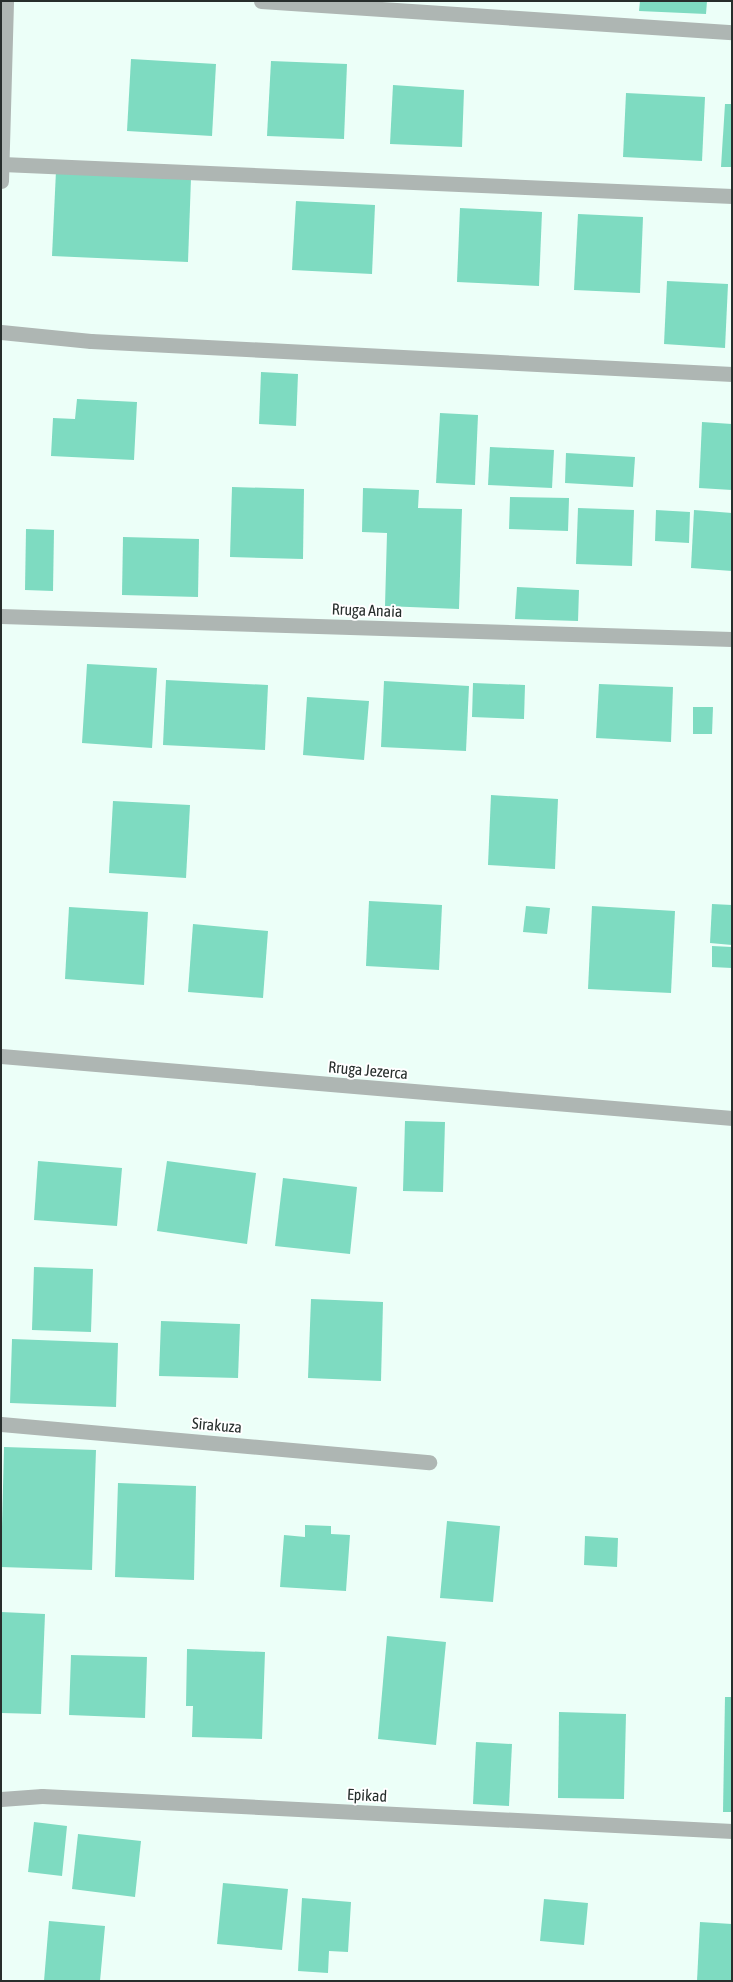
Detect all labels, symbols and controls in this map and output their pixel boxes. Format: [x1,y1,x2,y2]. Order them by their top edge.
street label: Rruga Anaia [331,599,403,621]
street label: Rruga Jezerca [327,1057,409,1083]
street label: Sirakuza [191,1413,243,1437]
street label: Epikad [346,1784,388,1806]

